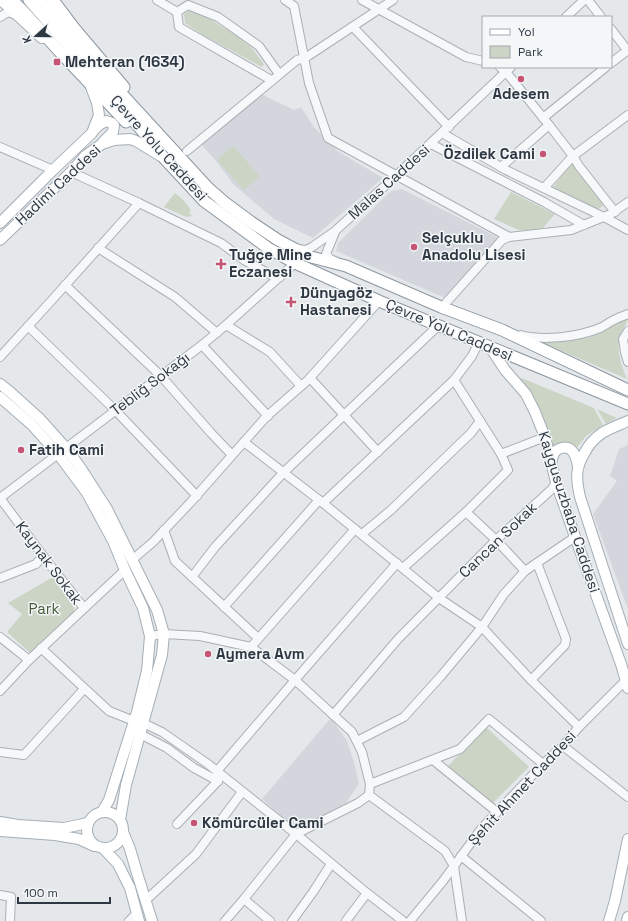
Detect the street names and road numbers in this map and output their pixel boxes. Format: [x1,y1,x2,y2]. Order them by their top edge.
street label: Çevre Yolu Caddesi [107,91,212,205]
street label: Hadimi Caddesi [11,140,104,229]
street label: Malas Caddesi [344,140,433,223]
street label: Çevre Yolu Caddesi [383,294,515,365]
street label: Tebliğ Sokağı [106,347,193,420]
street label: Kaygusuzbaba Caddesi [534,429,605,595]
street label: Cancan Sokak [455,498,541,582]
street label: Kaynak Sokak [12,517,87,608]
street label: Şehit Ahmet Caddesi [463,726,580,849]

